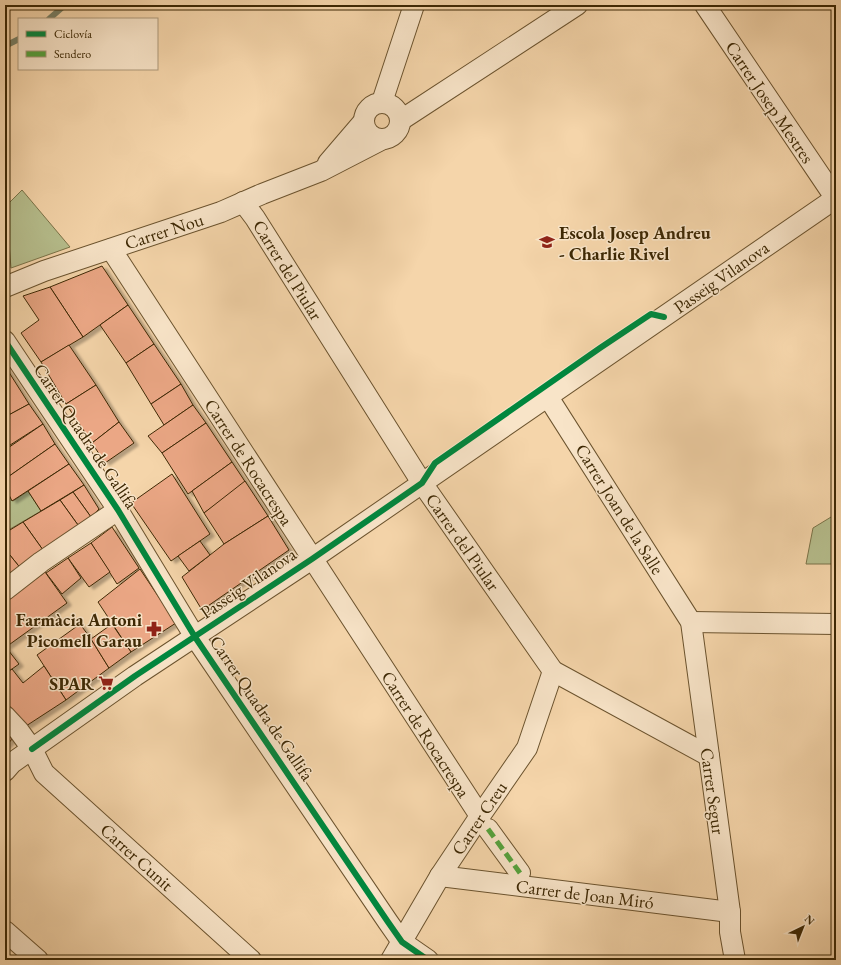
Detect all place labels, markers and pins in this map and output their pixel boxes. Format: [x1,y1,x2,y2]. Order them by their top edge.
place label: Escola Josep Andreu - Charlie Rivel [559,221,711,265]
school or university icon: Escola Josep Andreu - Charlie Rivel [538,233,556,251]
place label: Farmàcia Antoni Picomell Garau [16,608,143,652]
pharmacy icon: Farmàcia Antoni Picomell Garau [145,620,163,638]
place label: SPAR [49,672,94,695]
supermarket icon: SPAR [97,674,115,692]

